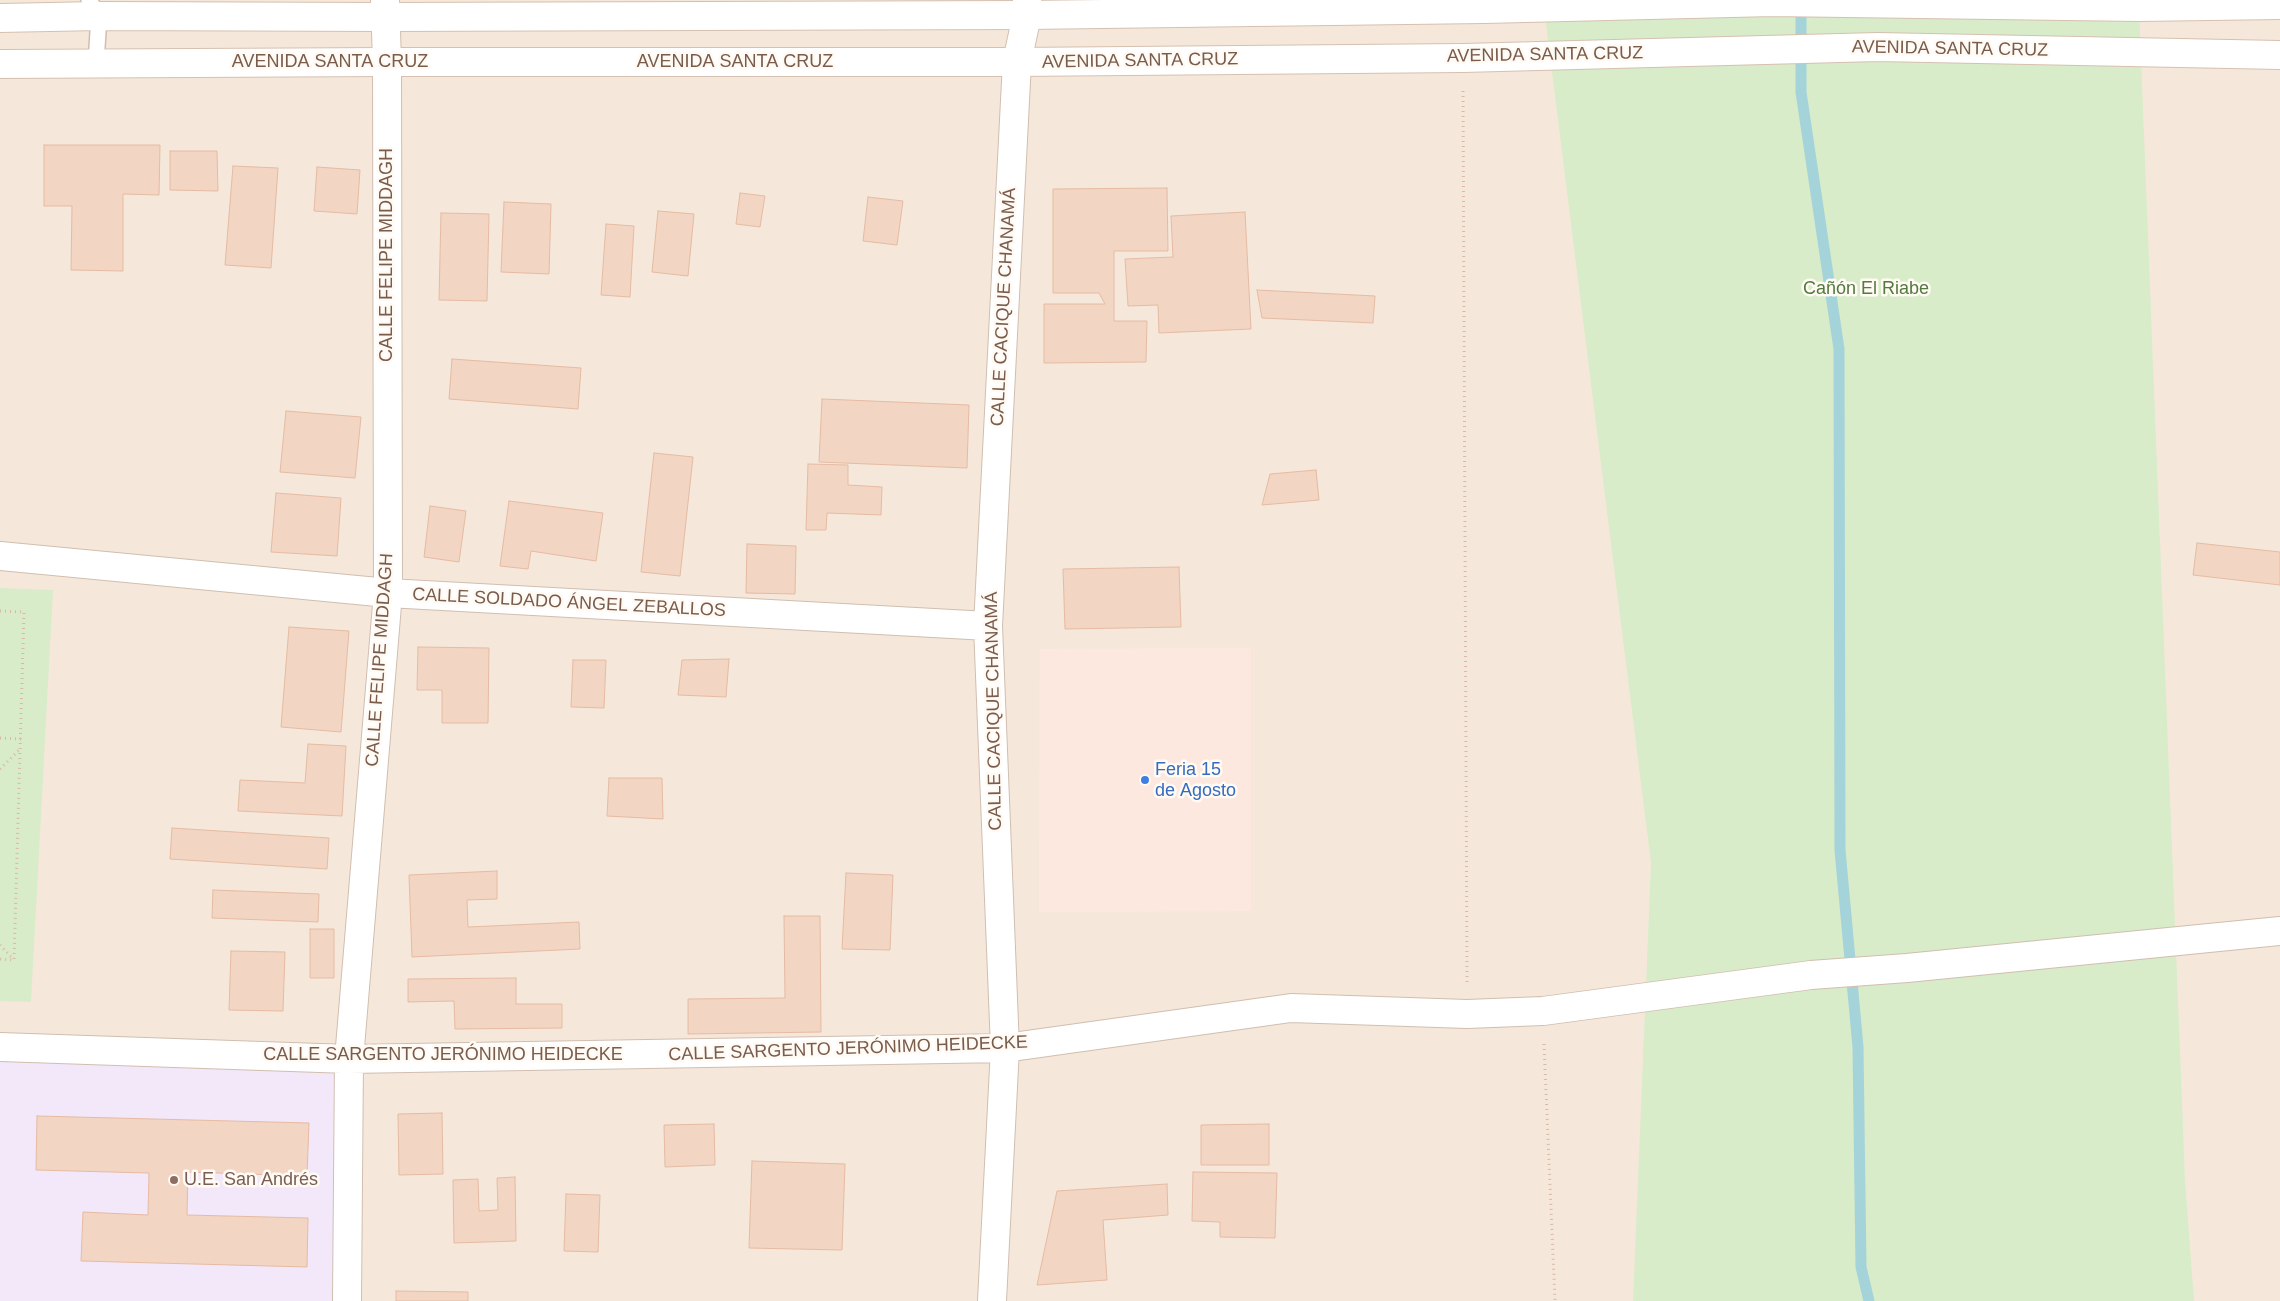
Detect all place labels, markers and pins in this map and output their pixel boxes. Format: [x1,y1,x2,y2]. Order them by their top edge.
place label: Feria 15 de Agosto [1155,759,1236,802]
marker: Feria 15 de Agosto [1139,774,1151,786]
place label: U.E. San Andrés [184,1169,318,1191]
marker: U.E. San Andrés [168,1174,180,1186]

